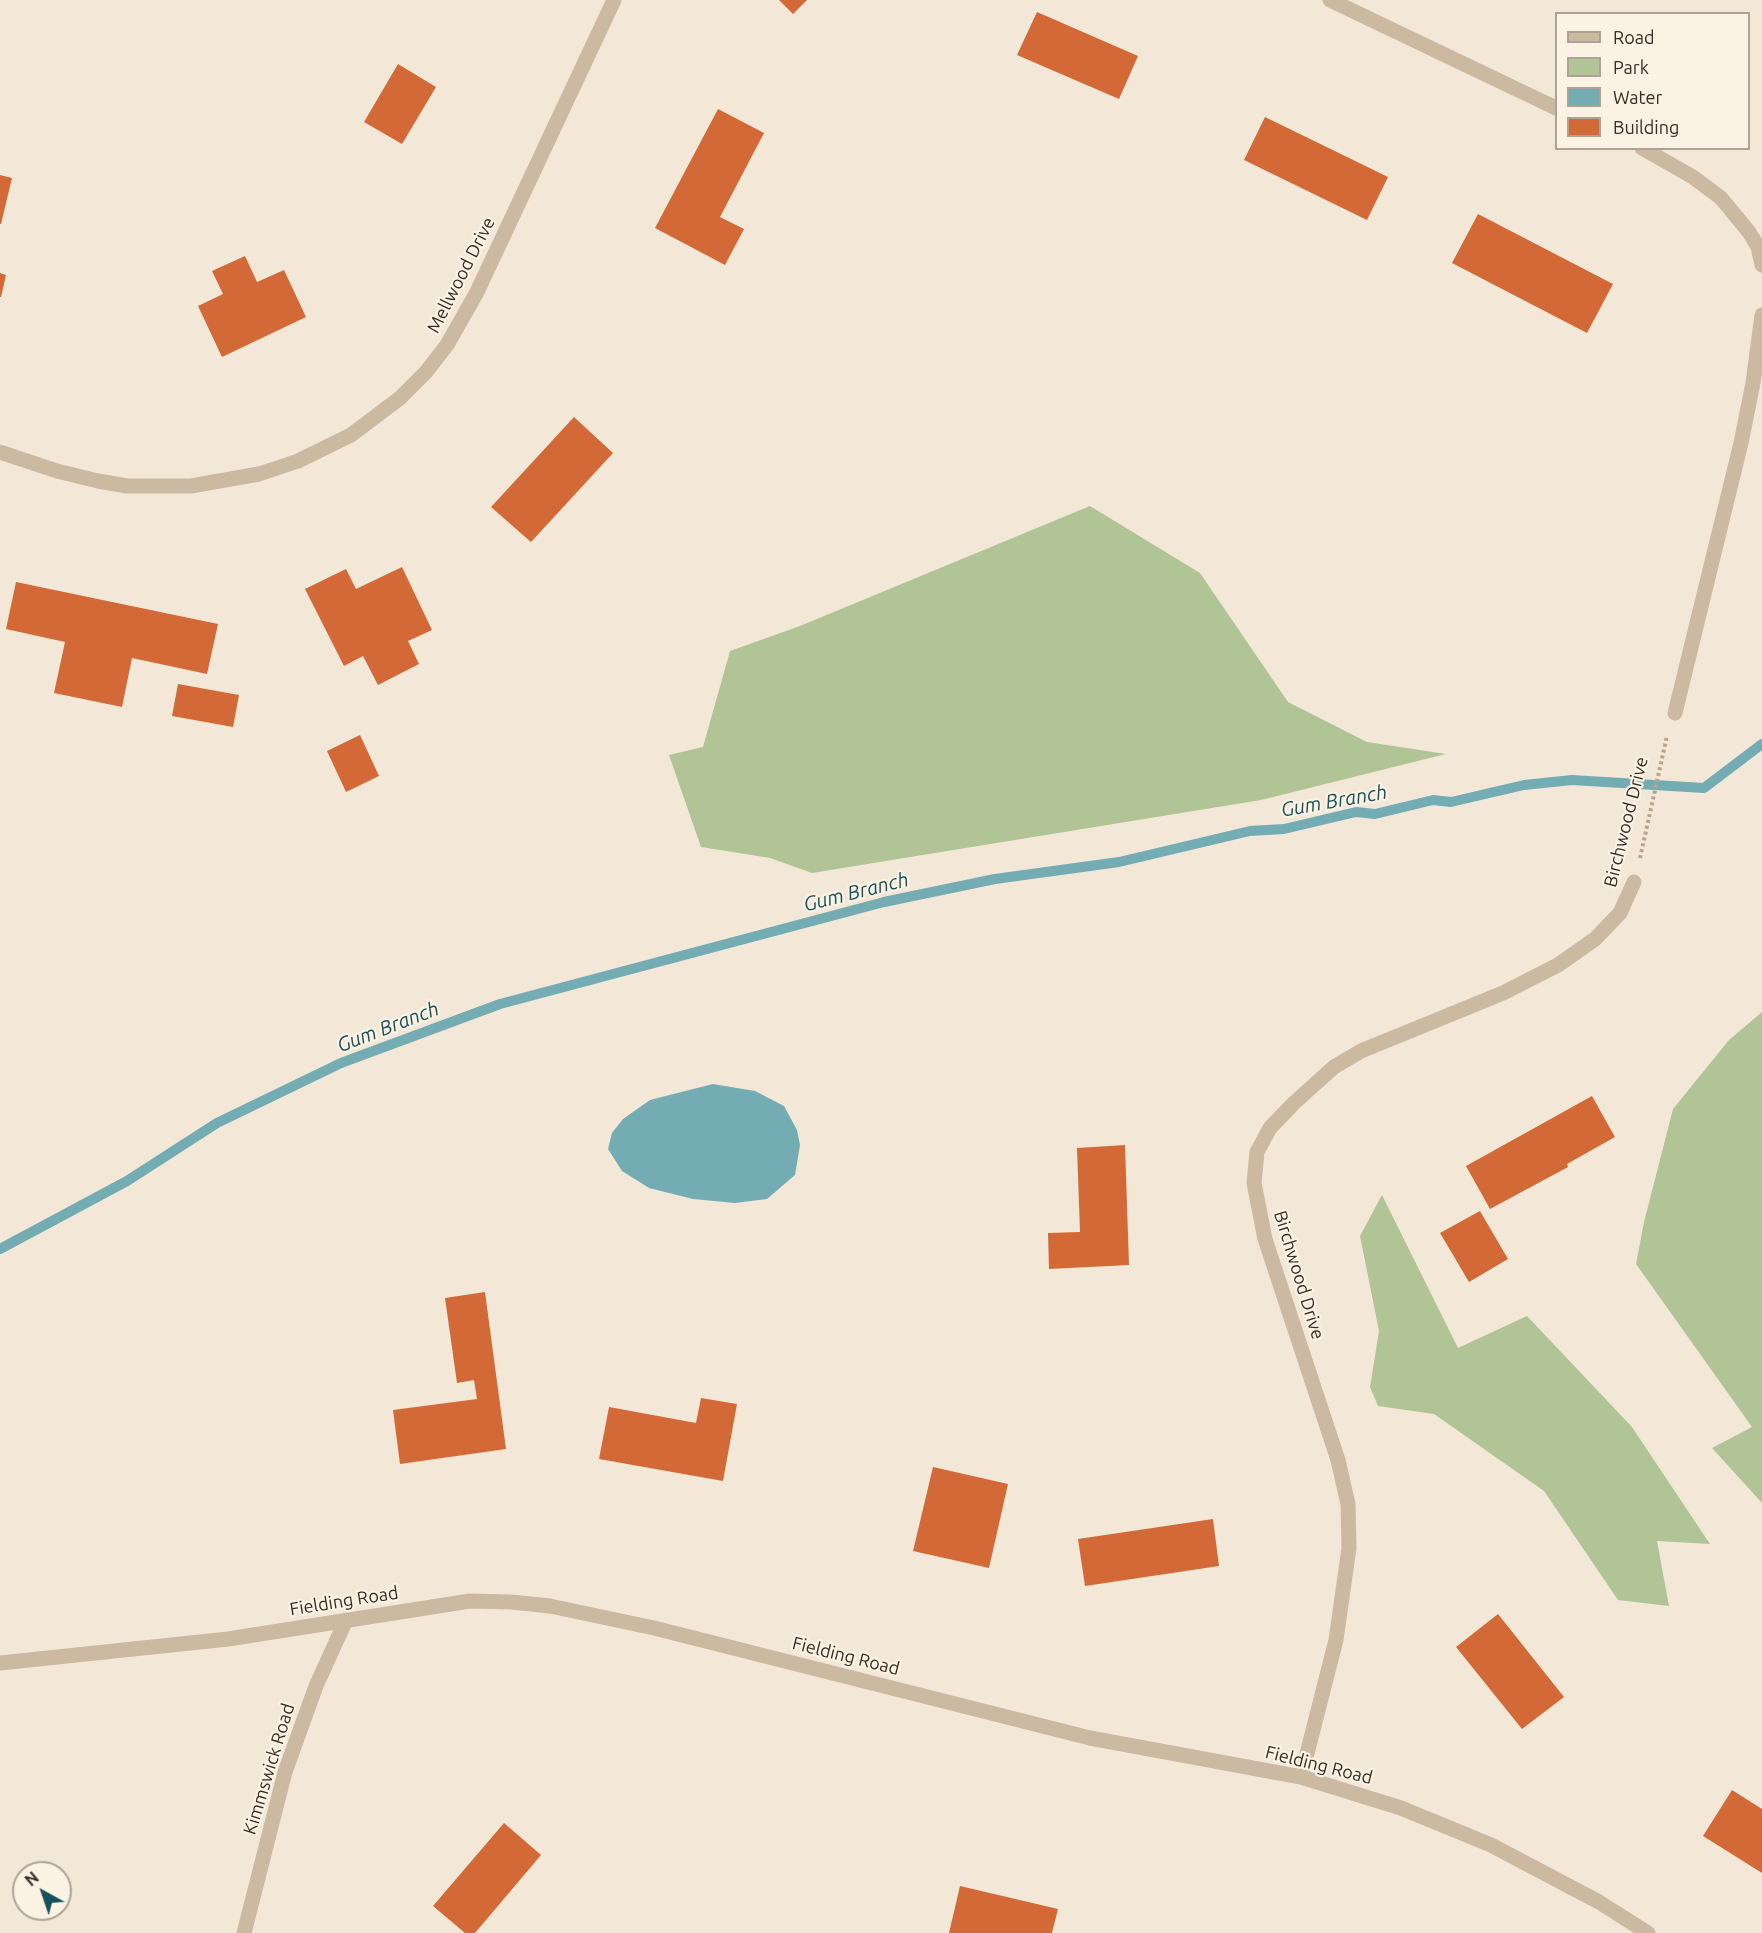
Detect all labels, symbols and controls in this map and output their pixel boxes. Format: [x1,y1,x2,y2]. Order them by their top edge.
legend [1555,12,1750,150]
text: Road [1613,27,1655,47]
text: Park [1613,57,1649,77]
text: Water [1613,87,1662,107]
text: Building [1613,117,1679,137]
street label: Mellwood Drive [423,213,499,337]
street label: Birchwood Drive [1599,755,1653,889]
water label: Gum Branch [1279,780,1389,822]
water label: Gum Branch [801,867,911,917]
water label: Gum Branch [334,997,442,1057]
street label: Birchwood Drive [1269,1208,1329,1342]
street label: Fielding Road [288,1582,400,1620]
street label: Fielding Road [790,1632,902,1680]
street label: Kimmswick Road [239,1701,299,1837]
street label: Fielding Road [1263,1741,1375,1789]
north arrow [12,1861,72,1921]
text: N [21,1868,42,1889]

